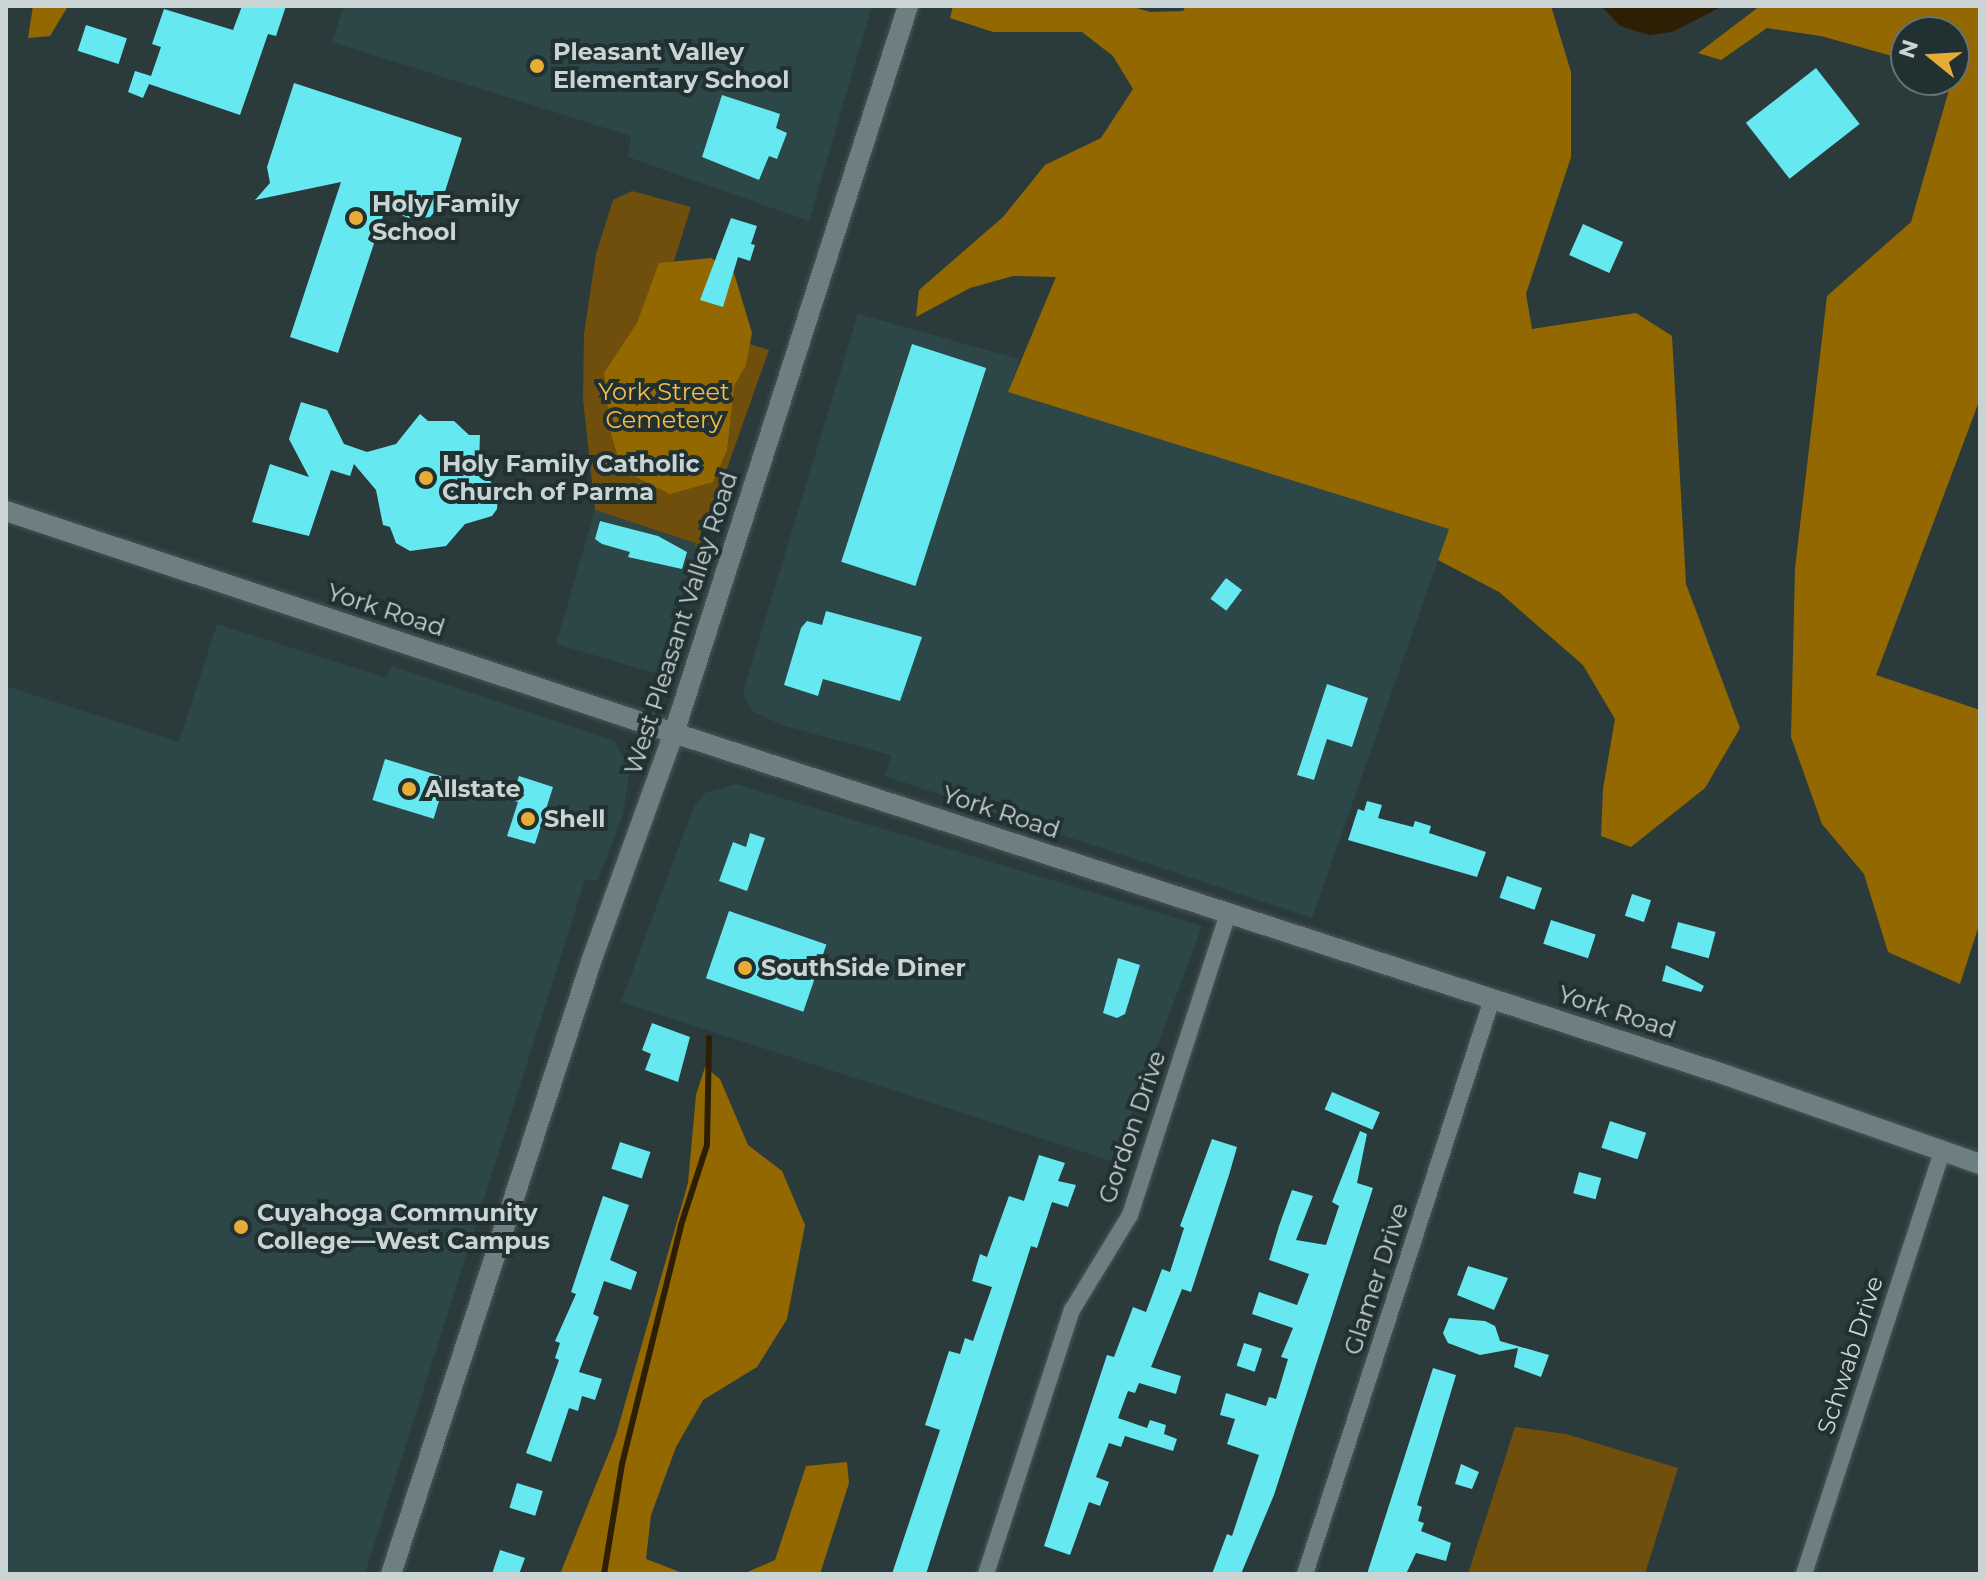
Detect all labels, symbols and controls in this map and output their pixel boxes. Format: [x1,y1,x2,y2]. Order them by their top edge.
north arrow [1890,16,1970,96]
text: N [1893,36,1924,62]
place label: Pleasant Valley Elementary School [553,38,790,94]
marker: Pleasant Valley Elementary School [528,57,546,75]
place label: Holy Family School [372,190,519,246]
marker: Holy Family School [347,209,365,227]
park label: York Street Cemetery [598,378,730,434]
place label: Holy Family Catholic Church of Parma [442,450,700,506]
street label: West Pleasant Valley Road [618,468,744,778]
marker: Holy Family Catholic Church of Parma [417,469,435,487]
street label: York Road [324,578,448,642]
place label: Allstate [425,775,521,803]
marker: Allstate [400,780,418,798]
street label: York Road [939,780,1063,844]
place label: Shell [544,805,606,833]
marker: Shell [519,810,537,828]
place label: SouthSide Diner [761,954,966,982]
marker: SouthSide Diner [736,959,754,977]
street label: York Road [1555,980,1679,1044]
street label: Gordon Drive [1092,1047,1172,1207]
place label: Cuyahoga Community College—West Campus [257,1199,550,1255]
street label: Glamer Drive [1338,1199,1414,1359]
marker: Cuyahoga Community College—West Campus [232,1218,250,1236]
street label: Schwab Drive [1811,1272,1889,1438]

